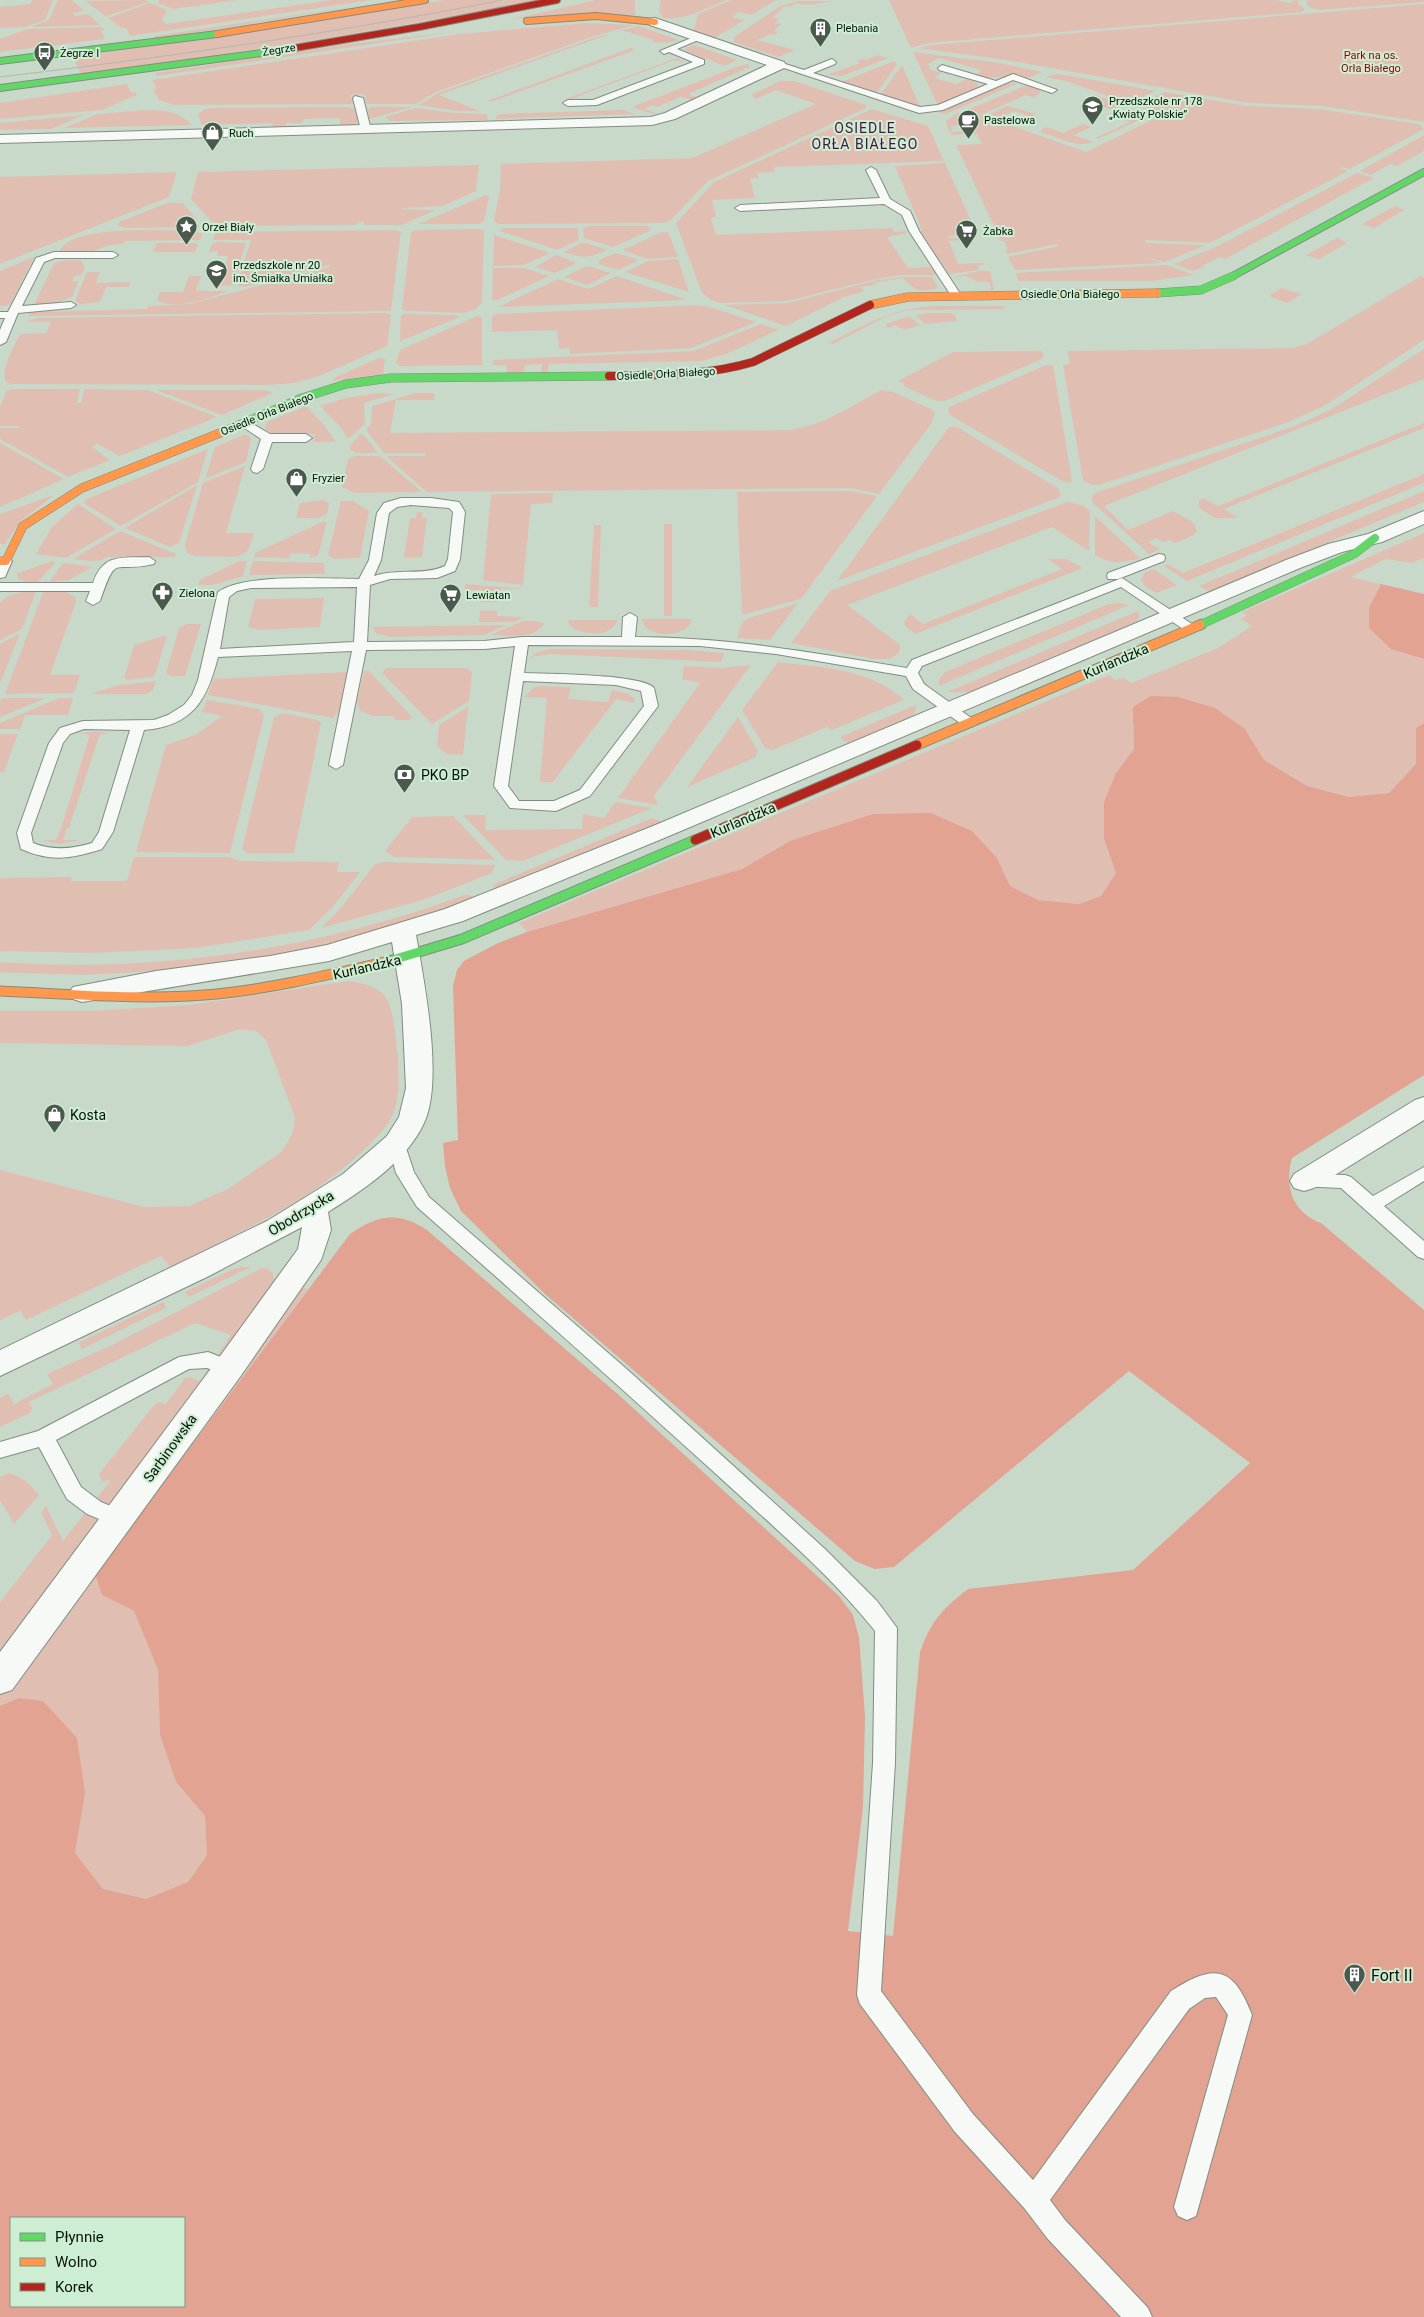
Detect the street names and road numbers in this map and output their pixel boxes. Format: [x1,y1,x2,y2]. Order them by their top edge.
street label: Żegrze [261,41,297,59]
street label: Osiedle Orła Białego [1021,288,1119,301]
street label: Osiedle Orła Białego [616,365,716,383]
street label: Osiedle Orła Białego [219,389,315,439]
street label: Kurlandzka [1081,640,1151,682]
street label: Kurlandzka [708,799,778,841]
street label: Kurlandzka [331,951,403,983]
street label: Obodrzycka [265,1187,337,1239]
street label: Sarbinowska [140,1411,200,1485]

